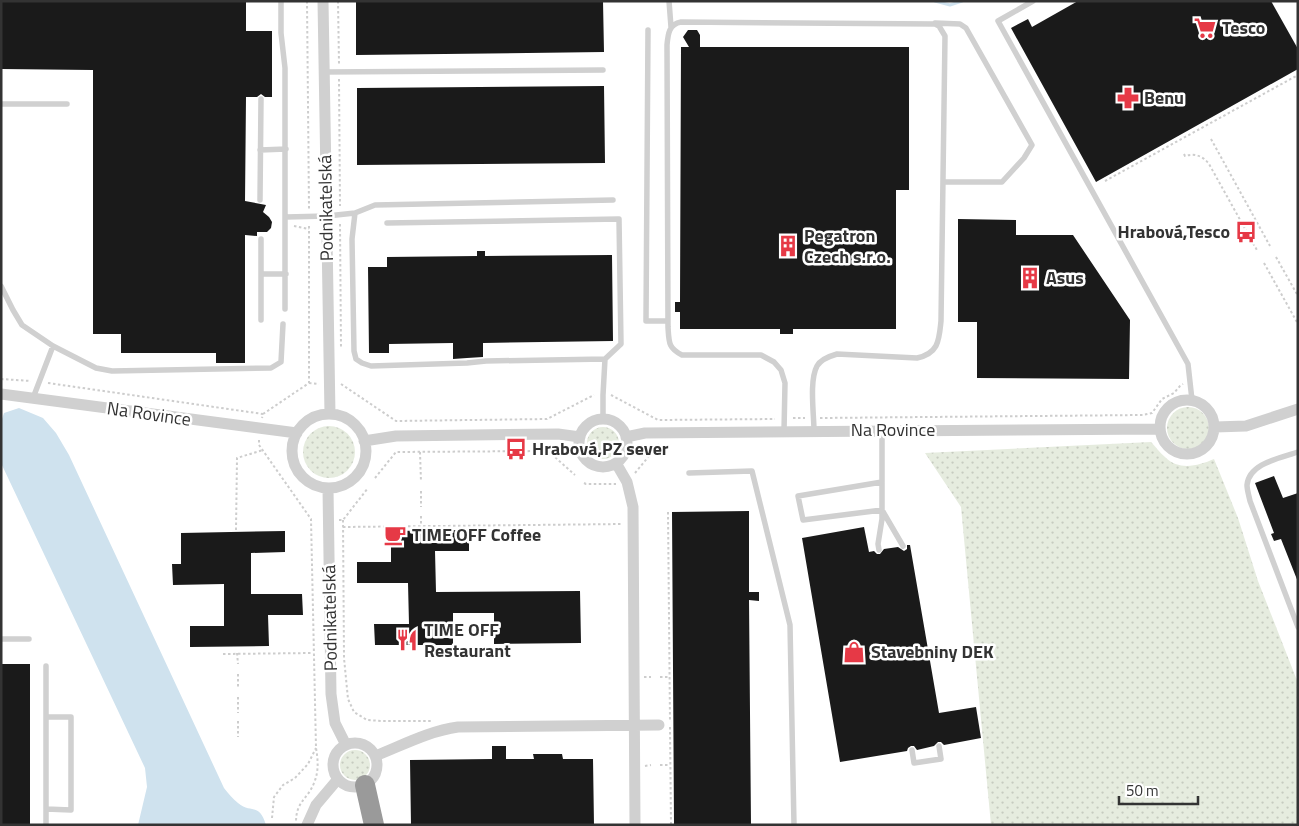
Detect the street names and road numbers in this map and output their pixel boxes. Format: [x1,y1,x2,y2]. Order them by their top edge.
street label: Podnikatelská [311,155,340,261]
street label: Na Rovince [105,394,193,433]
street label: Na Rovince [851,416,935,443]
street label: Podnikatelská [315,565,344,671]

